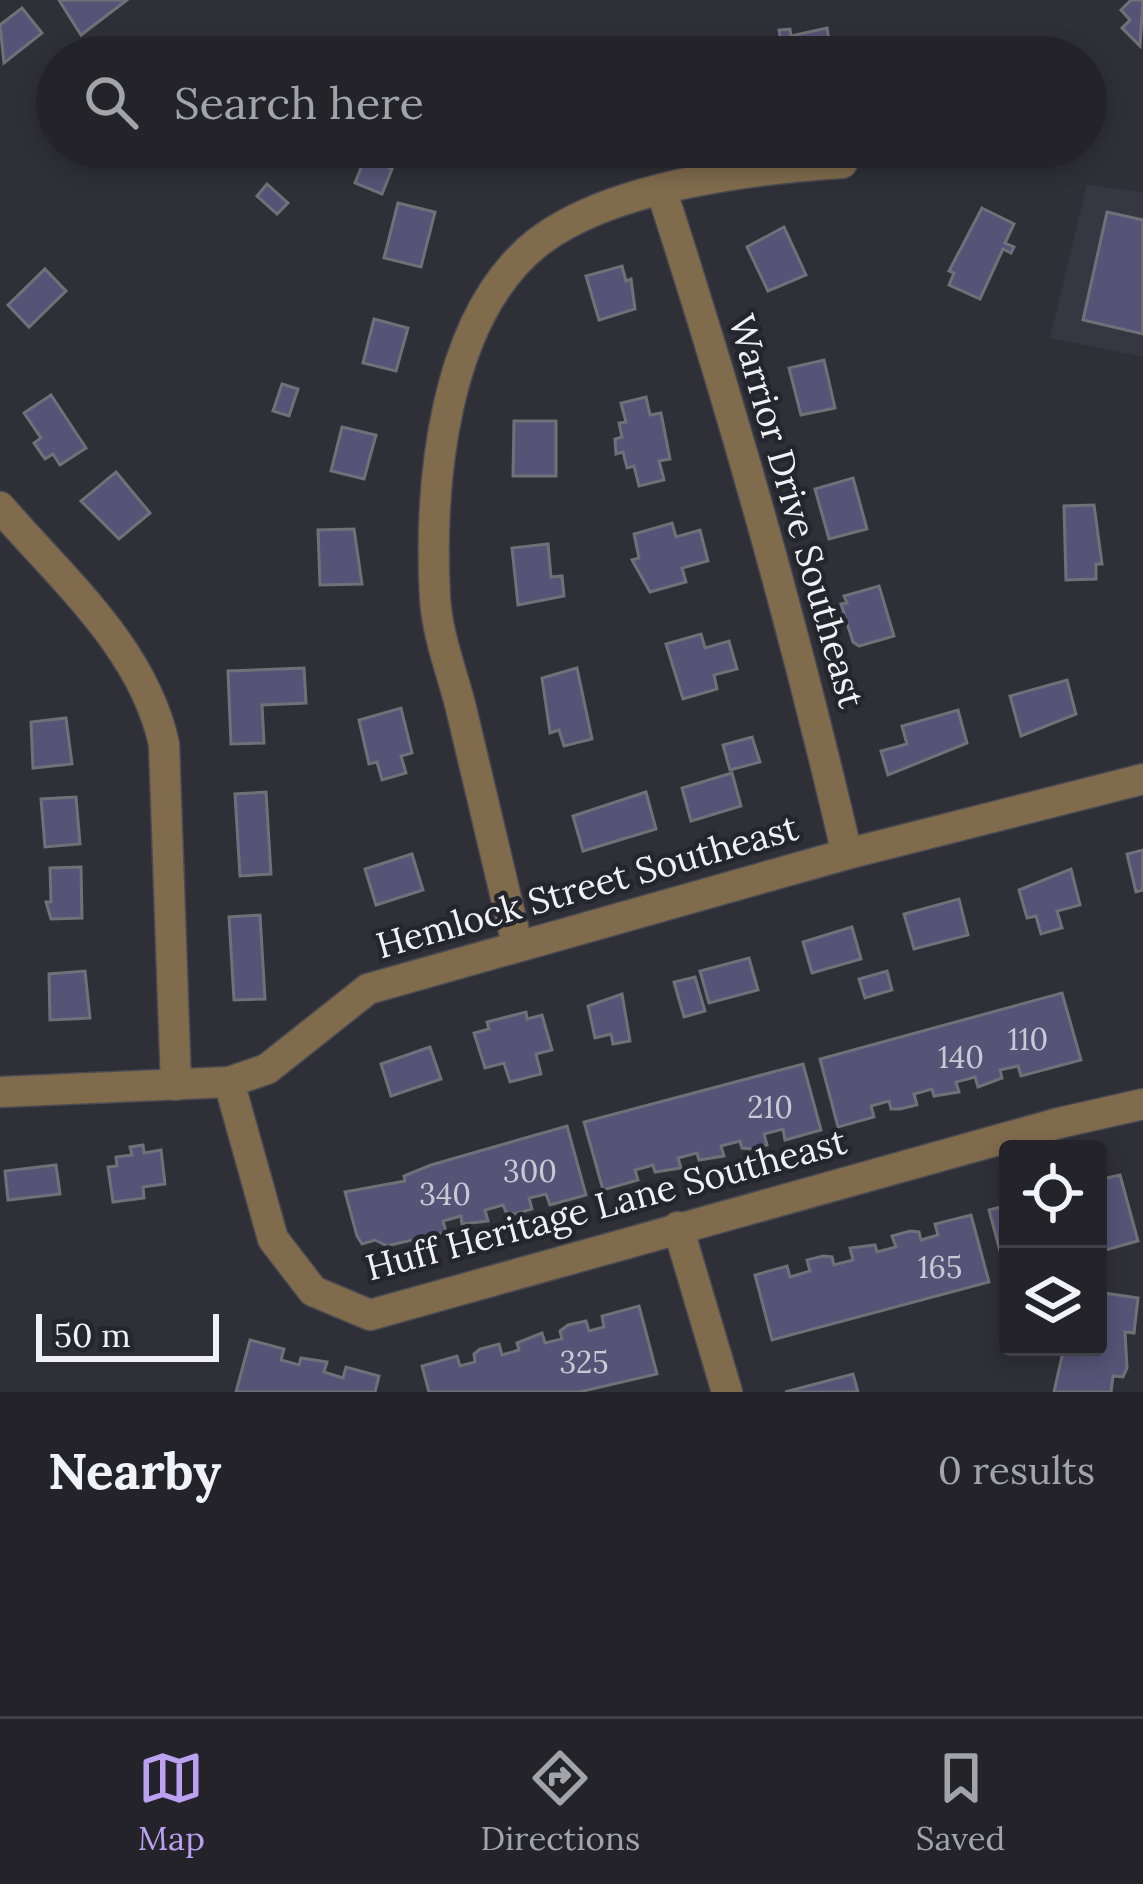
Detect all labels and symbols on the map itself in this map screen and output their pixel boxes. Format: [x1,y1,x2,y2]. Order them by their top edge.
street label: Warrior Drive Southeast [719,309,875,713]
street label: Hemlock Street Southeast [371,804,803,968]
house number: 110 [1008,1020,1048,1058]
house number: 140 [938,1038,984,1076]
house number: 210 [747,1088,793,1126]
street label: Huff Heritage Lane Southeast [361,1118,851,1290]
house number: 300 [503,1152,557,1190]
house number: 340 [419,1175,471,1213]
house number: 165 [918,1248,962,1286]
scale bar [36,1308,219,1361]
house number: 325 [559,1343,609,1381]

